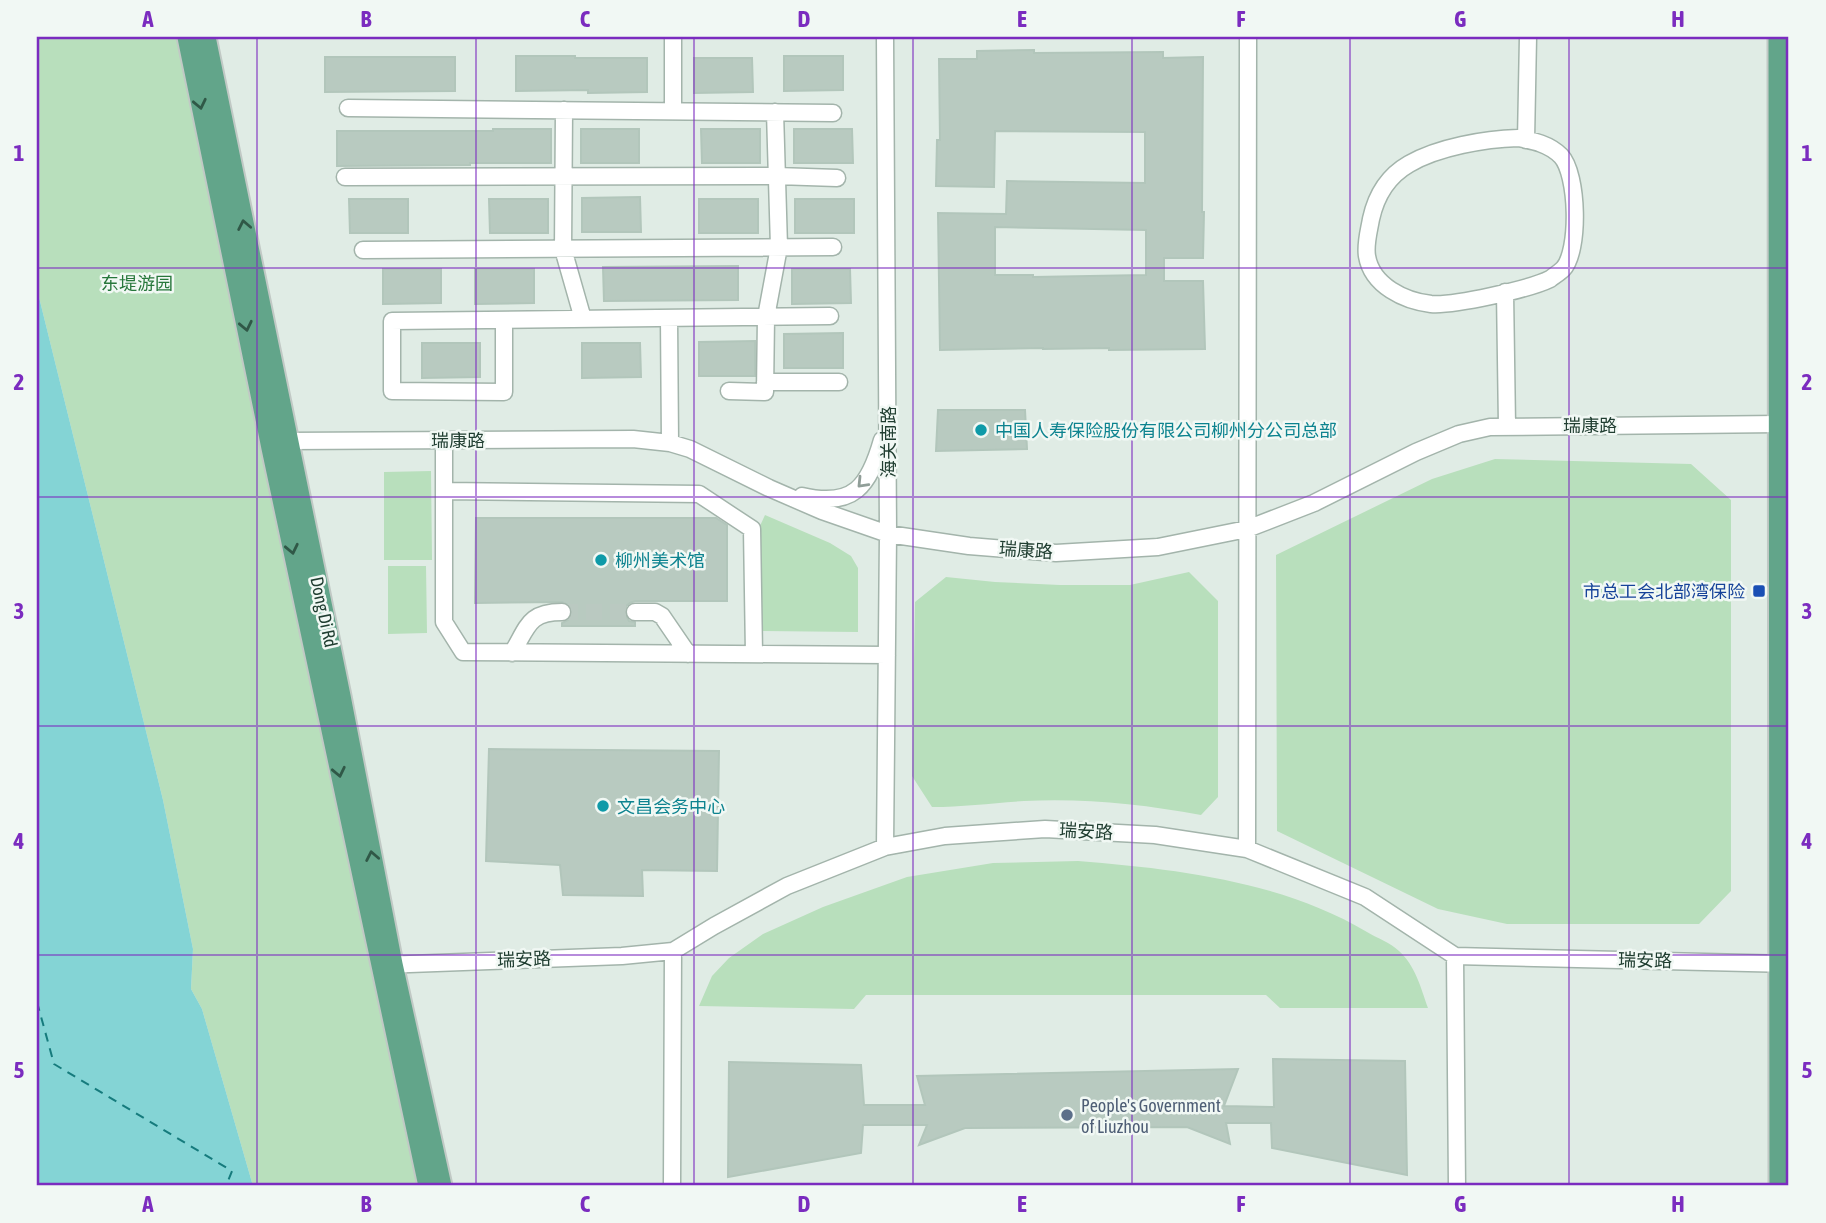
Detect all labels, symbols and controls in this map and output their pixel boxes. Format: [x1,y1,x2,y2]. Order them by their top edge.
text: A [141,6,154,32]
text: B [361,6,372,32]
text: C [580,6,591,32]
text: D [798,6,811,32]
text: E [1017,6,1027,32]
text: F [1236,6,1246,32]
text: G [1454,6,1466,32]
text: H [1671,6,1685,32]
one-way arrow [192,98,207,110]
text: 1 [14,140,25,166]
text: 1 [1802,140,1813,166]
one-way arrow [238,219,253,231]
park label: 东堤游园 [101,273,173,294]
one-way arrow [238,320,253,332]
text: 2 [14,369,24,395]
text: 2 [1802,369,1812,395]
street label: 海关南路 [878,406,899,478]
street label: 瑞康路 [1563,415,1617,436]
place label: 中国人寿保险股份有限公司柳州分公司总部 [995,420,1337,441]
marker: 中国人寿保险股份有限公司柳州分公司总部 [973,422,989,438]
street label: 瑞康路 [431,430,485,451]
one-way arrow [858,474,870,487]
street label: 瑞康路 [998,538,1054,562]
one-way arrow [284,543,299,555]
place label: 柳州美术馆 [615,550,705,571]
marker: 柳州美术馆 [593,552,609,568]
street label: Dong Di Rd [306,575,342,649]
place label: 市总工会北部湾保险 [1583,581,1745,602]
marker: 市总工会北部湾保险 [1751,583,1767,599]
text: 3 [14,598,24,624]
text: 3 [1802,598,1812,624]
one-way arrow [331,766,346,778]
place label: 文昌会务中心 [617,796,725,817]
marker: 文昌会务中心 [595,798,611,814]
street label: 瑞安路 [1058,819,1114,843]
text: 4 [13,828,25,854]
text: 4 [1801,828,1813,854]
one-way arrow [366,850,381,862]
street label: 瑞安路 [497,948,551,970]
street label: 瑞安路 [1618,949,1672,971]
text: 5 [14,1057,25,1083]
text: 5 [1802,1057,1813,1083]
place label: People's Government of Liuzhou [1081,1095,1221,1137]
marker: People's Government of Liuzhou [1059,1107,1075,1123]
text: A [141,1191,154,1217]
text: B [361,1191,372,1217]
text: C [580,1191,591,1217]
text: D [798,1191,811,1217]
text: E [1017,1191,1027,1217]
text: F [1236,1191,1246,1217]
text: G [1454,1191,1466,1217]
text: H [1671,1191,1685,1217]

